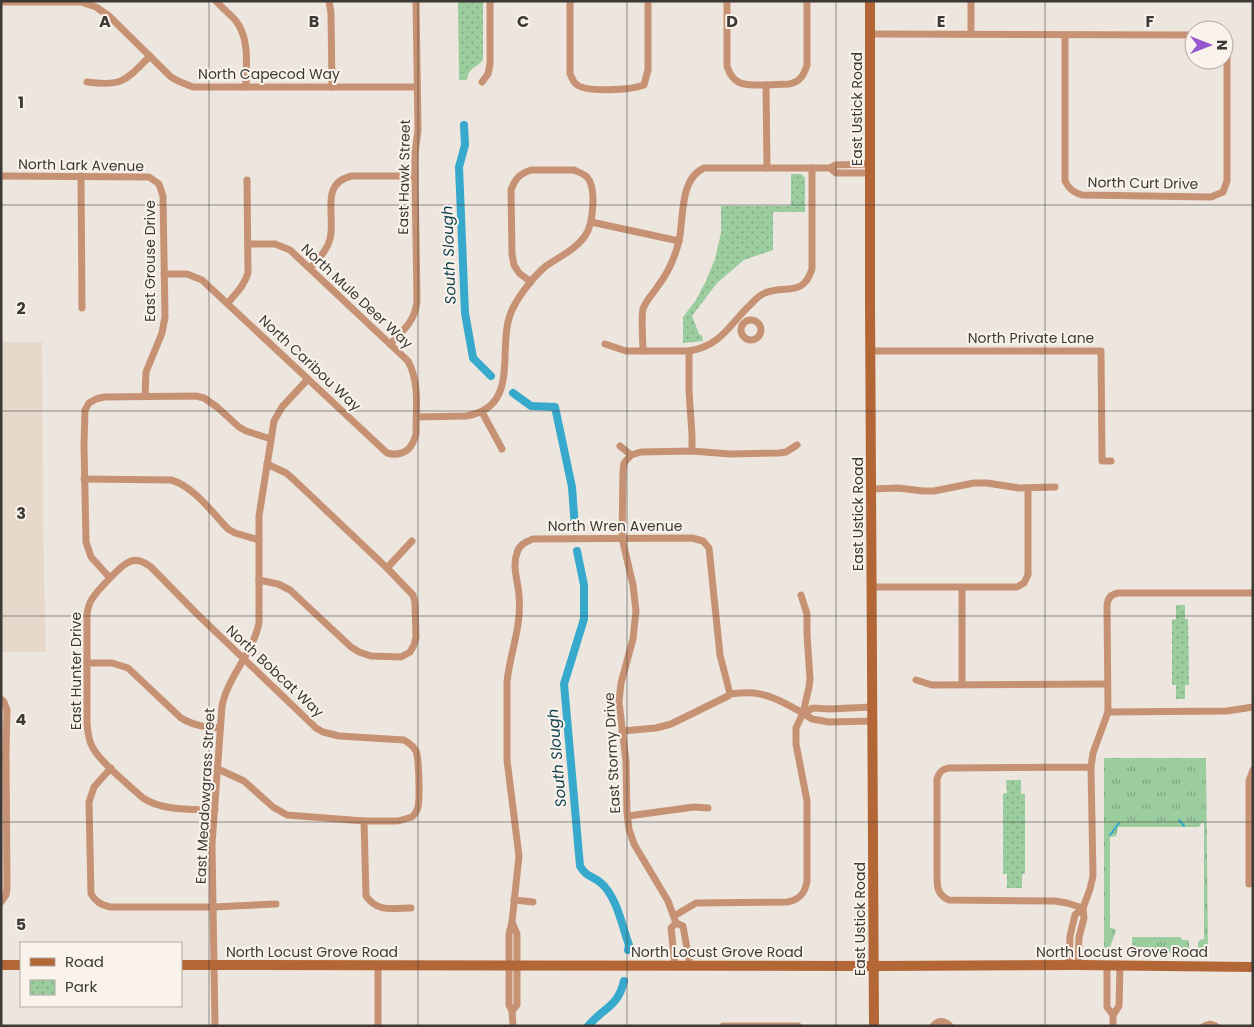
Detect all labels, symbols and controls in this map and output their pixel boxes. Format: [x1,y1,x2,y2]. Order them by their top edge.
text: A [99,10,111,33]
text: B [309,10,319,33]
text: C [517,10,529,33]
text: D [726,10,738,33]
text: E [937,10,945,33]
text: F [1146,10,1155,33]
north arrow [1184,20,1234,70]
text: N [1212,40,1232,50]
street label: East Ustick Road [847,52,867,166]
street label: North Capecod Way [198,64,340,84]
text: 1 [18,91,24,114]
street label: East Hawk Street [393,119,415,235]
street label: North Lark Avenue [18,154,145,176]
street label: North Curt Drive [1087,172,1199,194]
street label: East Grouse Drive [140,200,160,322]
water label: South Slough [436,205,461,305]
street label: North Mule Deer Way [297,239,417,353]
text: 2 [16,297,26,320]
street label: North Caribou Way [255,310,365,416]
street label: North Private Lane [968,328,1095,348]
street label: East Ustick Road [848,457,868,571]
text: 3 [16,502,26,525]
street label: North Wren Avenue [548,516,683,536]
street label: East Hunter Drive [66,612,86,730]
street label: North Bobcat Way [222,621,328,722]
street label: East Stormy Drive [599,692,625,814]
street label: East Meadowgrass Street [190,707,220,885]
text: 4 [16,708,27,731]
water label: South Slough [542,708,571,808]
street label: East Ustick Road [850,862,870,976]
text: 5 [16,913,26,936]
legend [20,942,182,1007]
street label: North Locust Grove Road [226,942,398,962]
street label: North Locust Grove Road [631,942,803,962]
street label: North Locust Grove Road [1036,942,1208,962]
text: Road [65,951,104,972]
text: Park [65,976,97,997]

